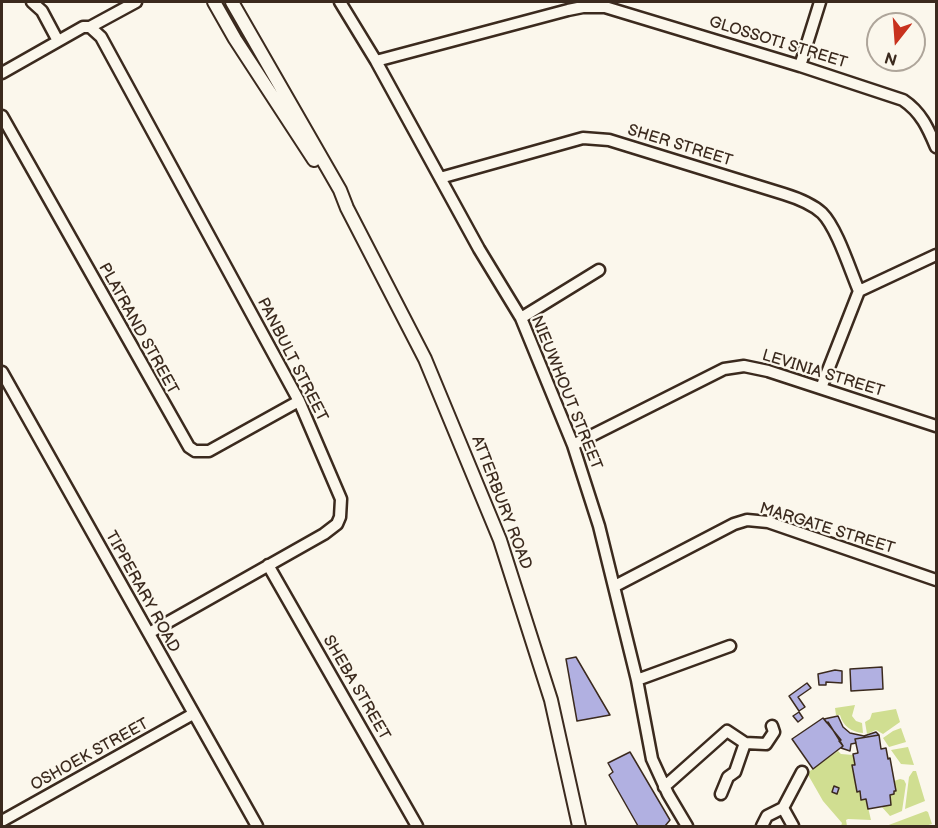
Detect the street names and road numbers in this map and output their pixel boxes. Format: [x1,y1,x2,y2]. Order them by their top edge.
street label: GLOSSOTI STREET [707,13,849,73]
street label: SHER STREET [625,121,735,171]
street label: PLATRAND STREET [94,260,182,398]
street label: PANBULT STREET [252,295,332,425]
street label: NIEUWHOUT STREET [526,313,606,473]
street label: LEVINIA STREET [760,346,886,402]
street label: ATTERBURY ROAD [467,433,535,573]
street label: MARGATE STREET [757,499,897,559]
street label: TIPPERARY ROAD [101,528,183,656]
street label: SHEBA STREET [318,632,394,744]
street label: OSHOEK STREET [28,715,152,795]

